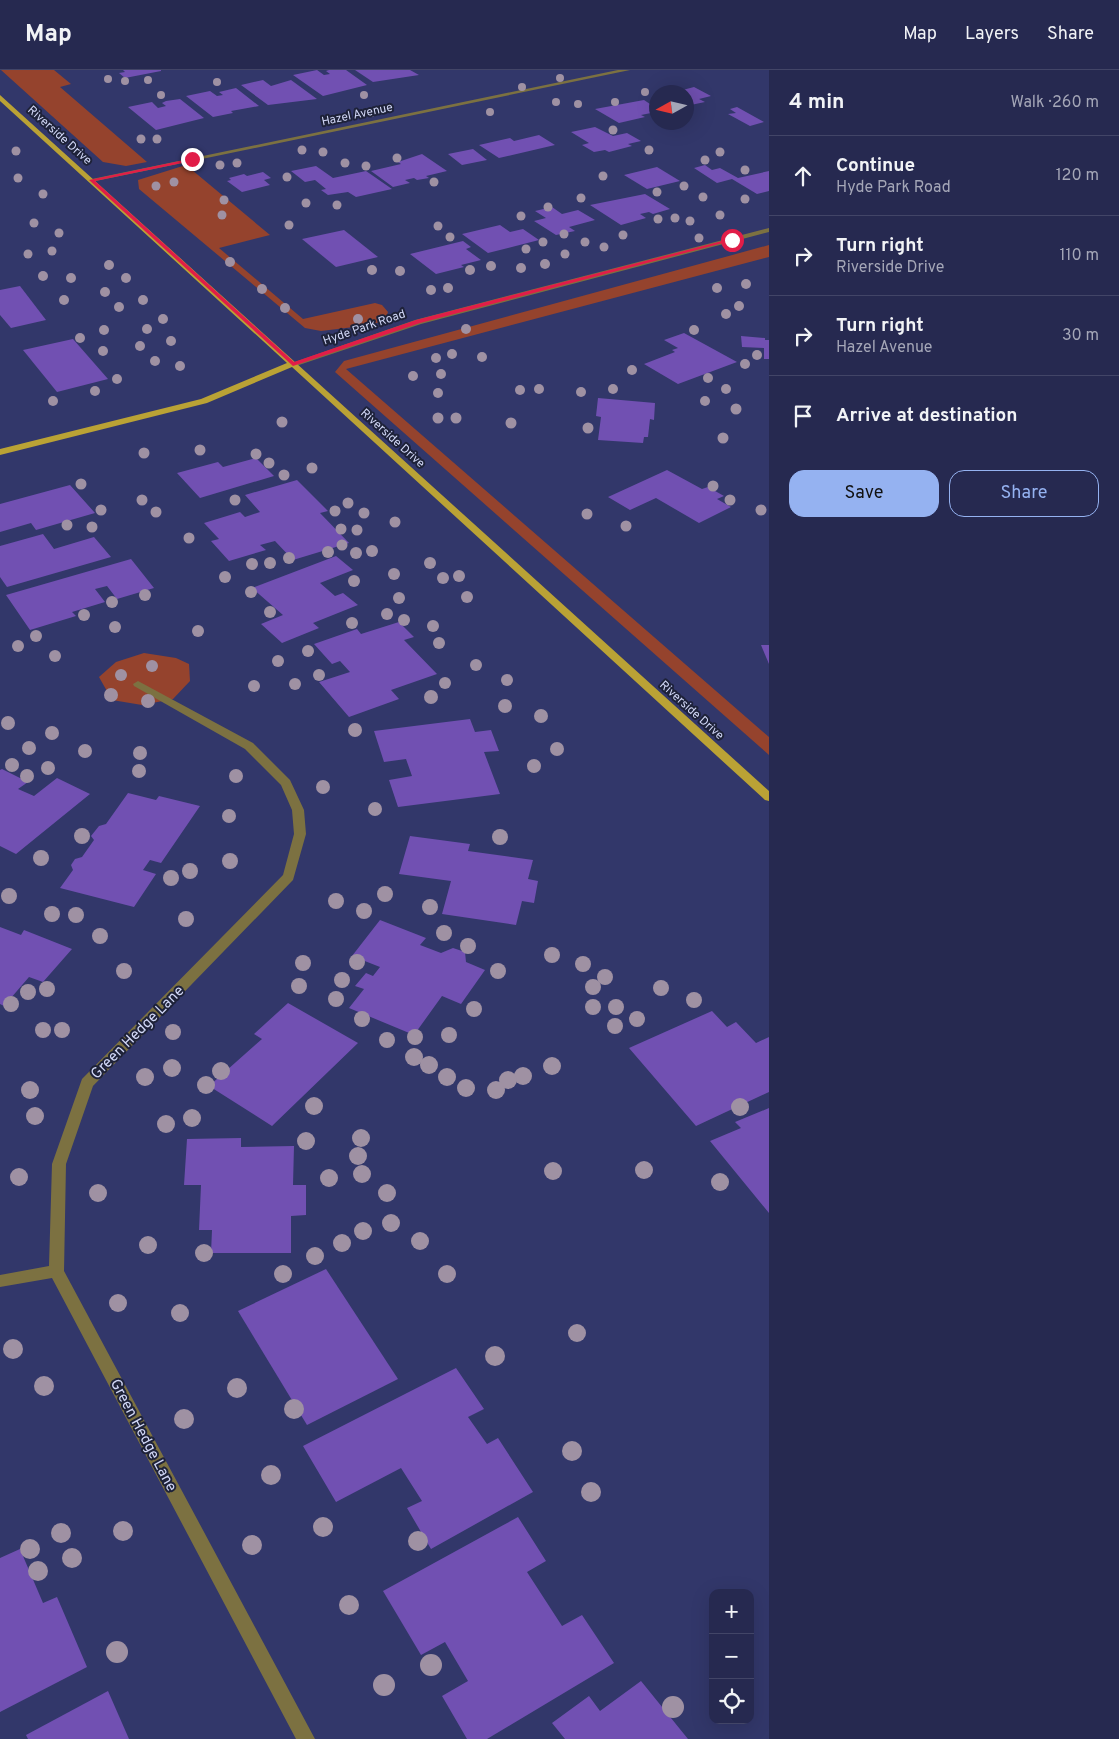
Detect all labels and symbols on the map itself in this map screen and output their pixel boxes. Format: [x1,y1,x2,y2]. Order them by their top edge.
north arrow [649,85,694,130]
street label: Hazel Avenue [320,100,394,130]
street label: Riverside Drive [24,103,95,169]
route end [181,148,204,171]
route start [721,229,744,252]
street label: Hyde Park Road [321,306,408,350]
street label: Riverside Drive [357,406,428,472]
street label: Riverside Drive [656,678,727,744]
street label: Green Hedge Lane [87,982,189,1084]
street label: Green Hedge Lane [105,1376,180,1495]

